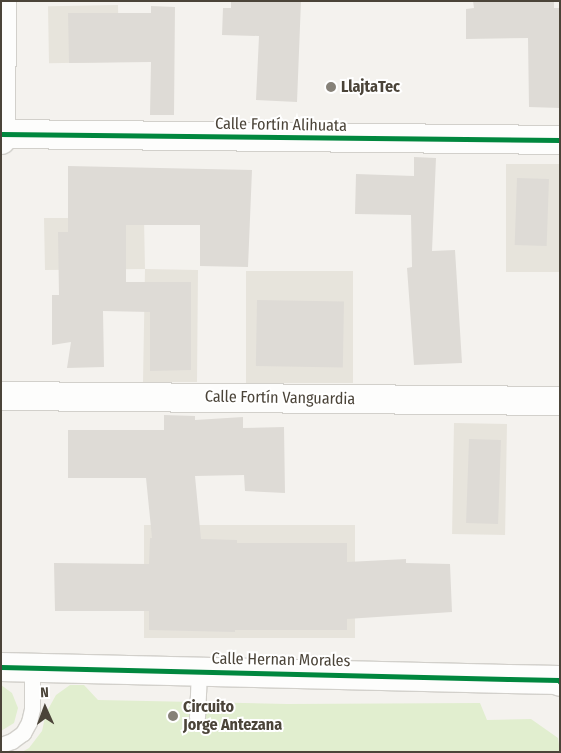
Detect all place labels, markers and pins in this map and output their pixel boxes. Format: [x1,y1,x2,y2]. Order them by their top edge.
place label: LlajtaTec [341,77,400,97]
marker: LlajtaTec [325,81,337,93]
place label: Circuito Jorge Antezana [183,697,282,735]
marker: Circuito Jorge Antezana [167,710,179,722]

